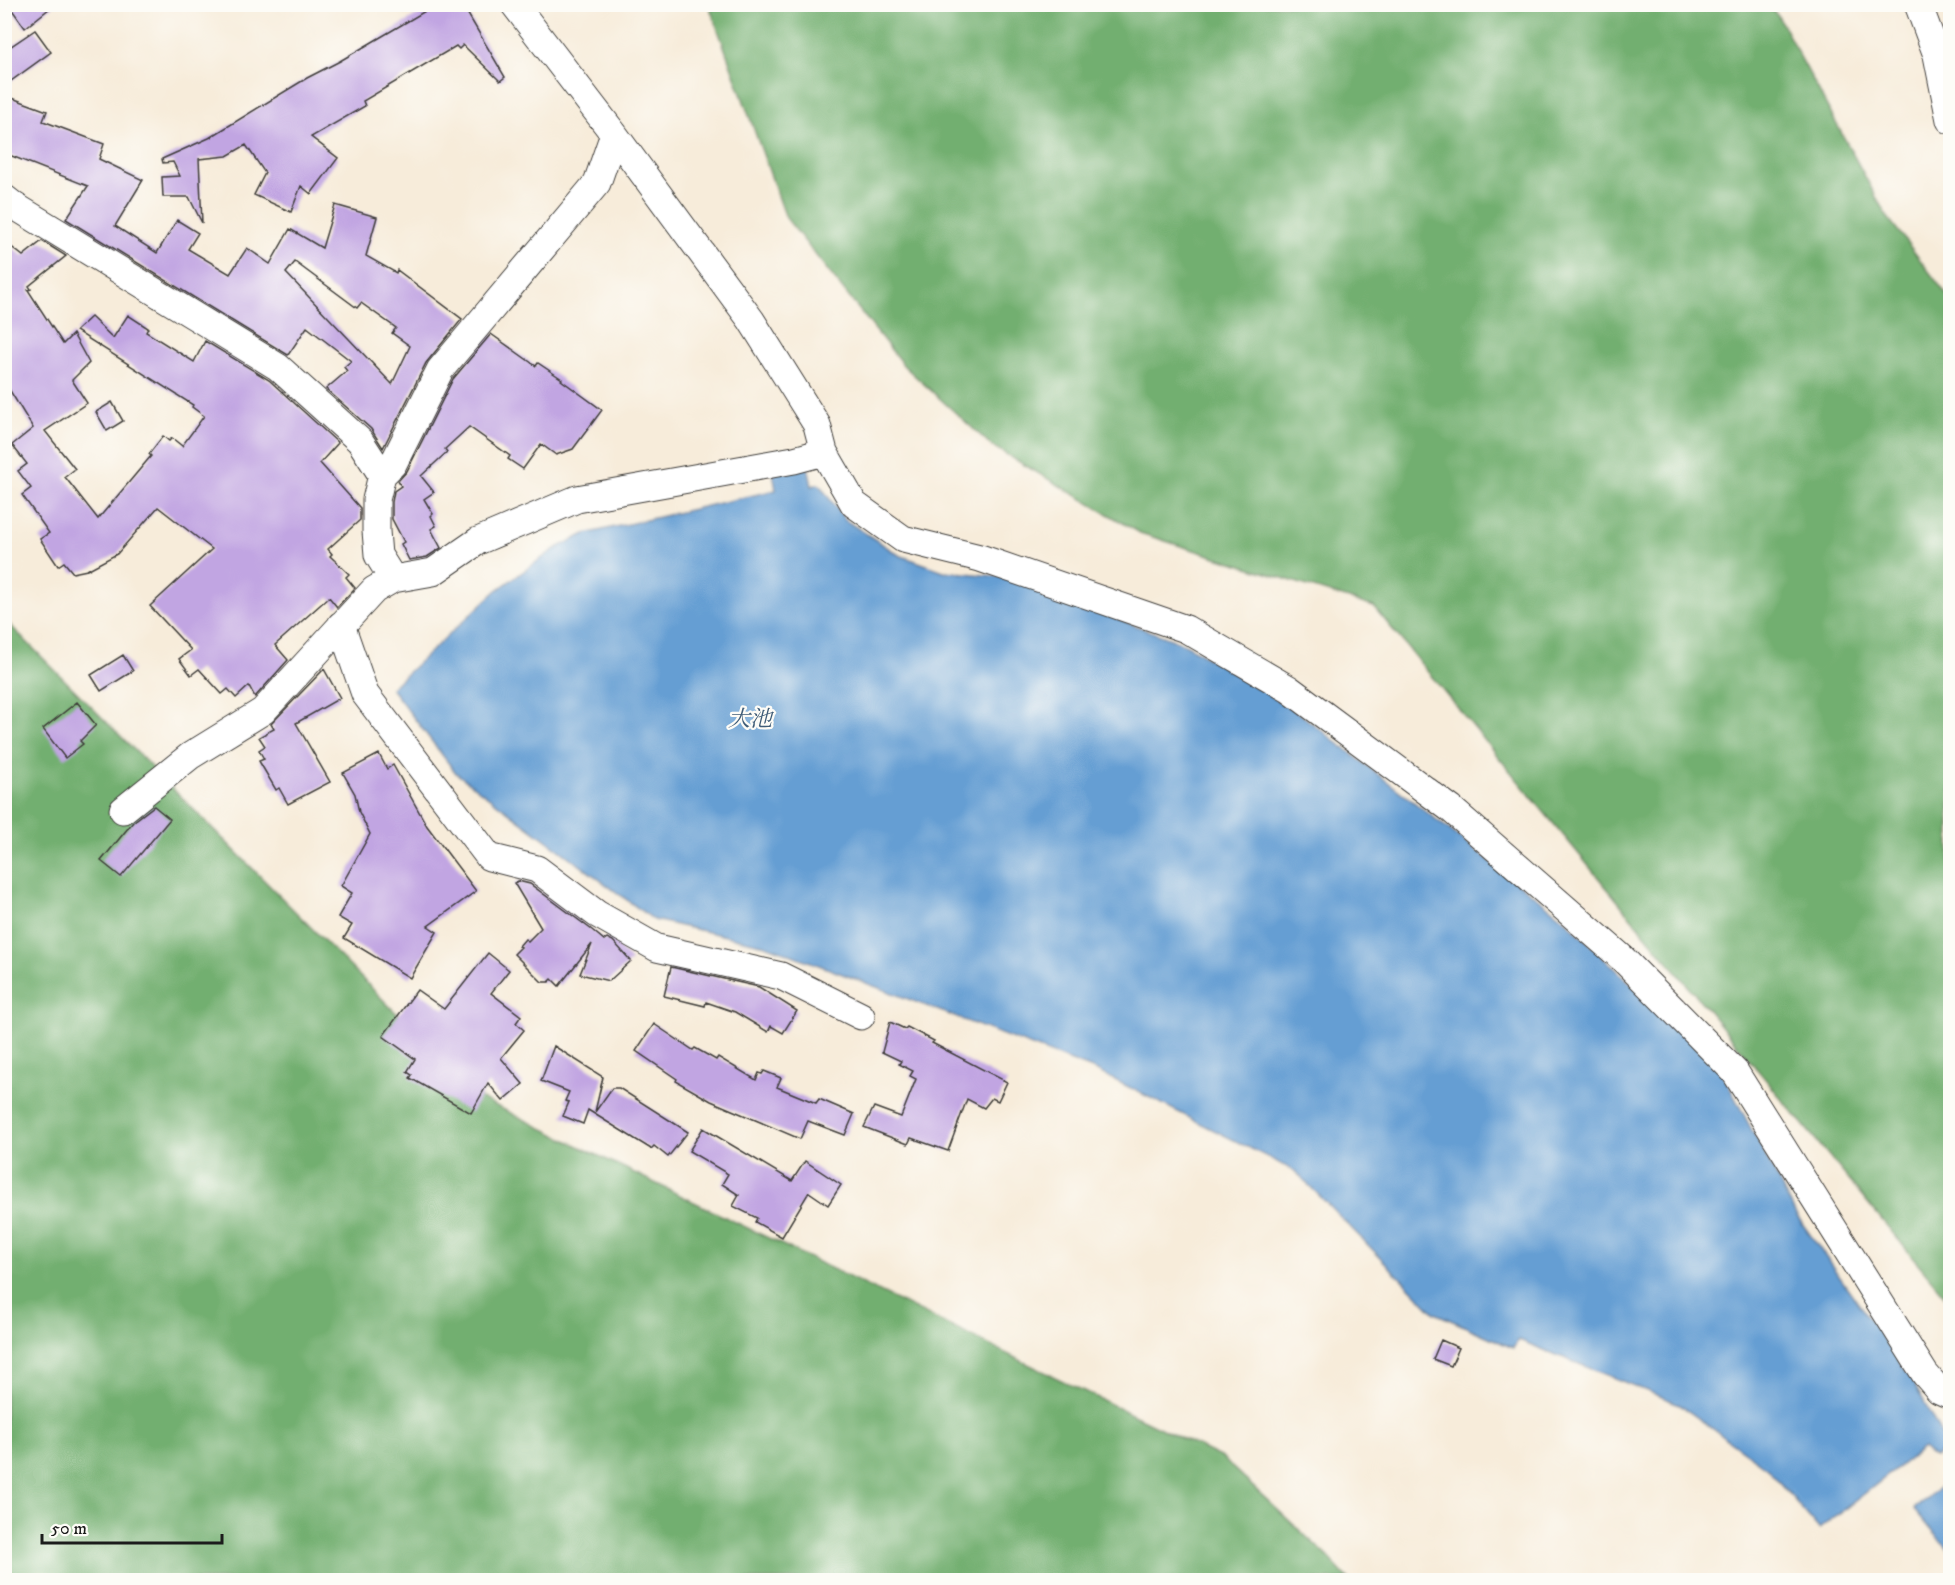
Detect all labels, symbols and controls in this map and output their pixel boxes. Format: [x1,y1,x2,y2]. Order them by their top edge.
water label: 大池 [728,706,775,733]
scale bar [42,1507,222,1545]
text: 50 m [51,1518,87,1540]

